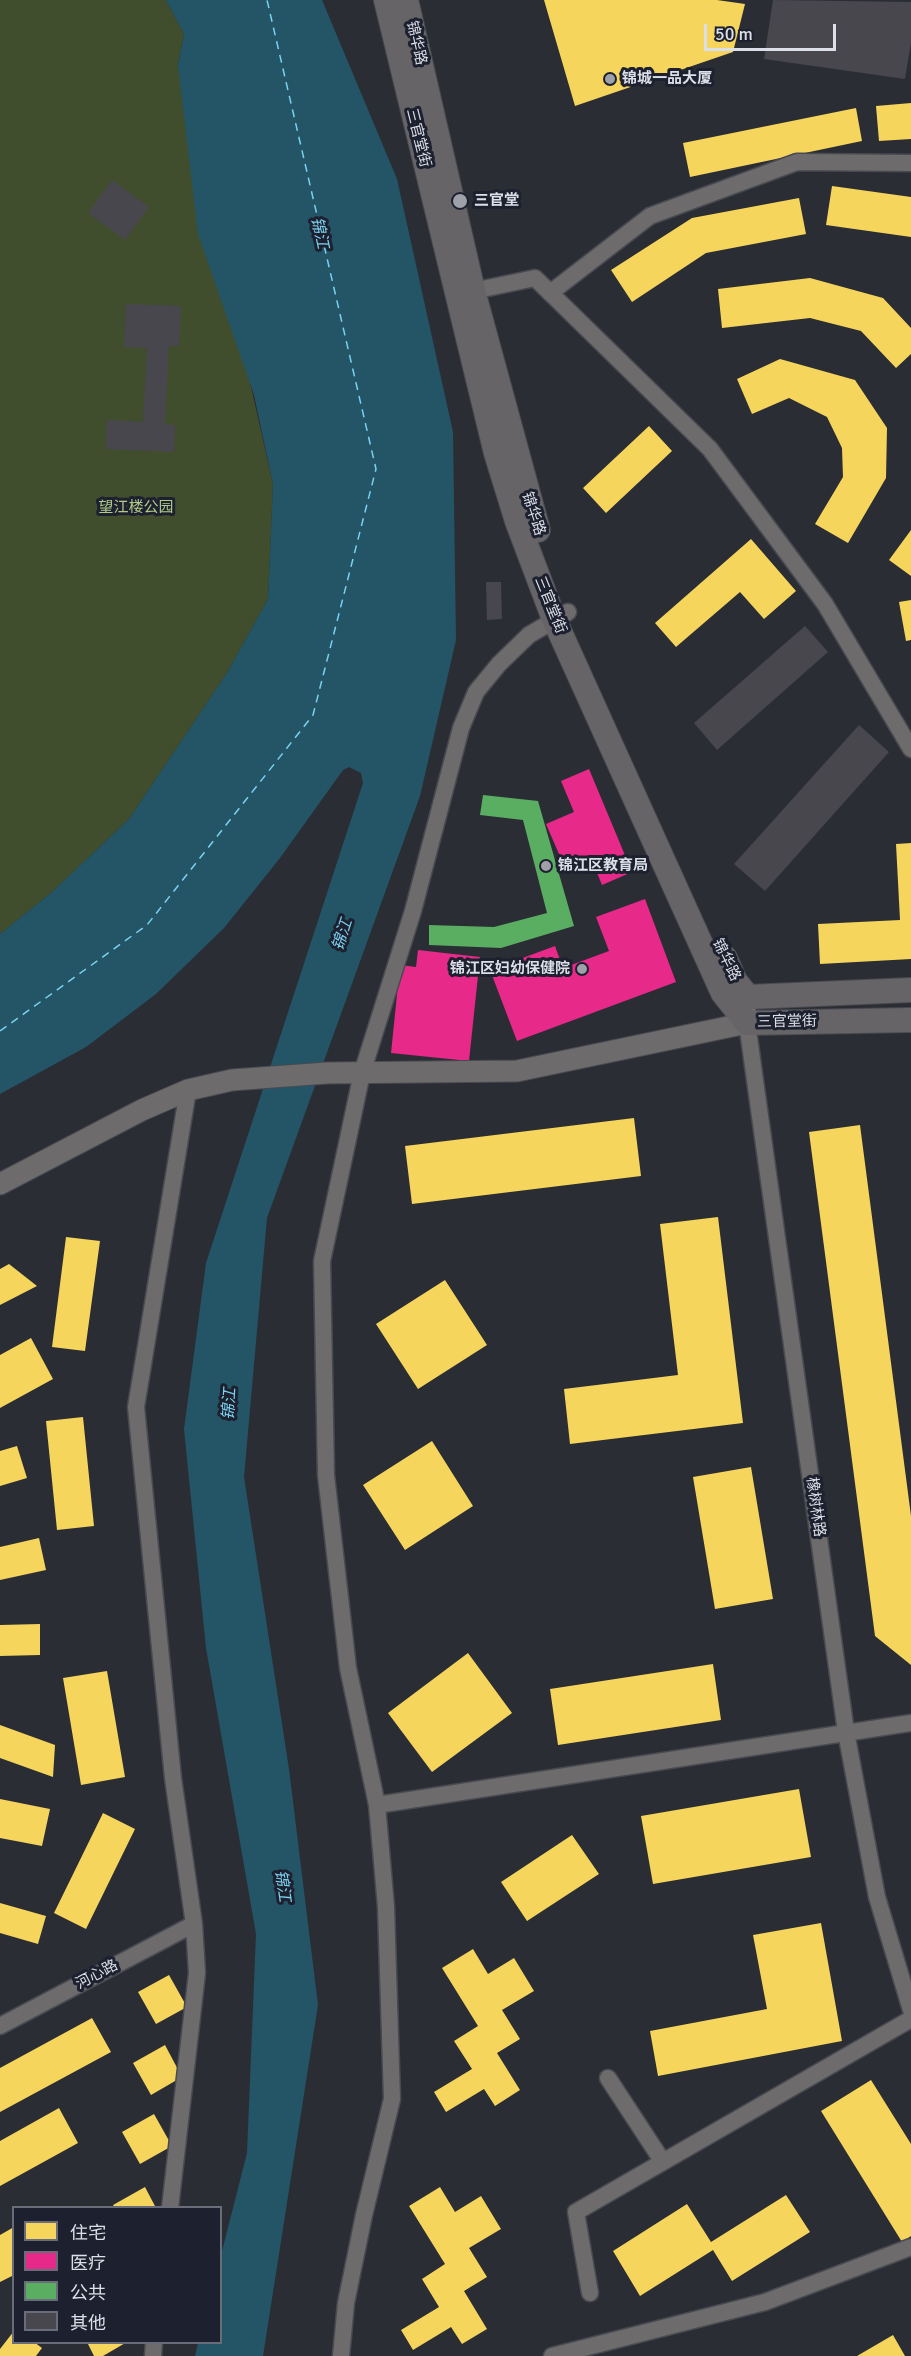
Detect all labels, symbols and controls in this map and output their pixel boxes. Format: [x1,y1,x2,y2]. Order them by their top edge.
scale bar [707,12,839,50]
street label: 锦华路 [402,19,430,67]
text: 50 m [715,23,753,45]
place label: 锦城一品大厦 [622,70,712,88]
marker: 锦城一品大厦 [603,72,617,86]
street label: 三官堂街 [402,107,434,169]
marker: 三官堂 [451,192,469,210]
place label: 三官堂 [474,192,519,210]
water label: 锦江 [306,215,332,251]
street label: 锦华路 [517,490,549,538]
park label: 望江楼公园 [99,499,173,517]
street label: 三官堂街 [530,574,570,636]
place label: 锦江区教育局 [558,857,648,875]
marker: 锦江区教育局 [539,859,553,873]
water label: 锦江 [329,917,357,953]
street label: 锦华路 [708,936,744,984]
place label: 锦江区妇幼保健院 [450,960,570,978]
marker: 锦江区妇幼保健院 [575,962,589,976]
street label: 三官堂街 [757,1012,817,1032]
water label: 锦江 [220,1388,240,1420]
street label: 橡树林路 [802,1476,828,1538]
water label: 锦江 [270,1869,294,1903]
street label: 河心路 [73,1956,121,1994]
legend [12,2206,222,2344]
text: 住宅 [70,2222,106,2244]
text: 医疗 [70,2252,106,2274]
text: 公共 [70,2282,106,2304]
text: 其他 [70,2312,106,2334]

